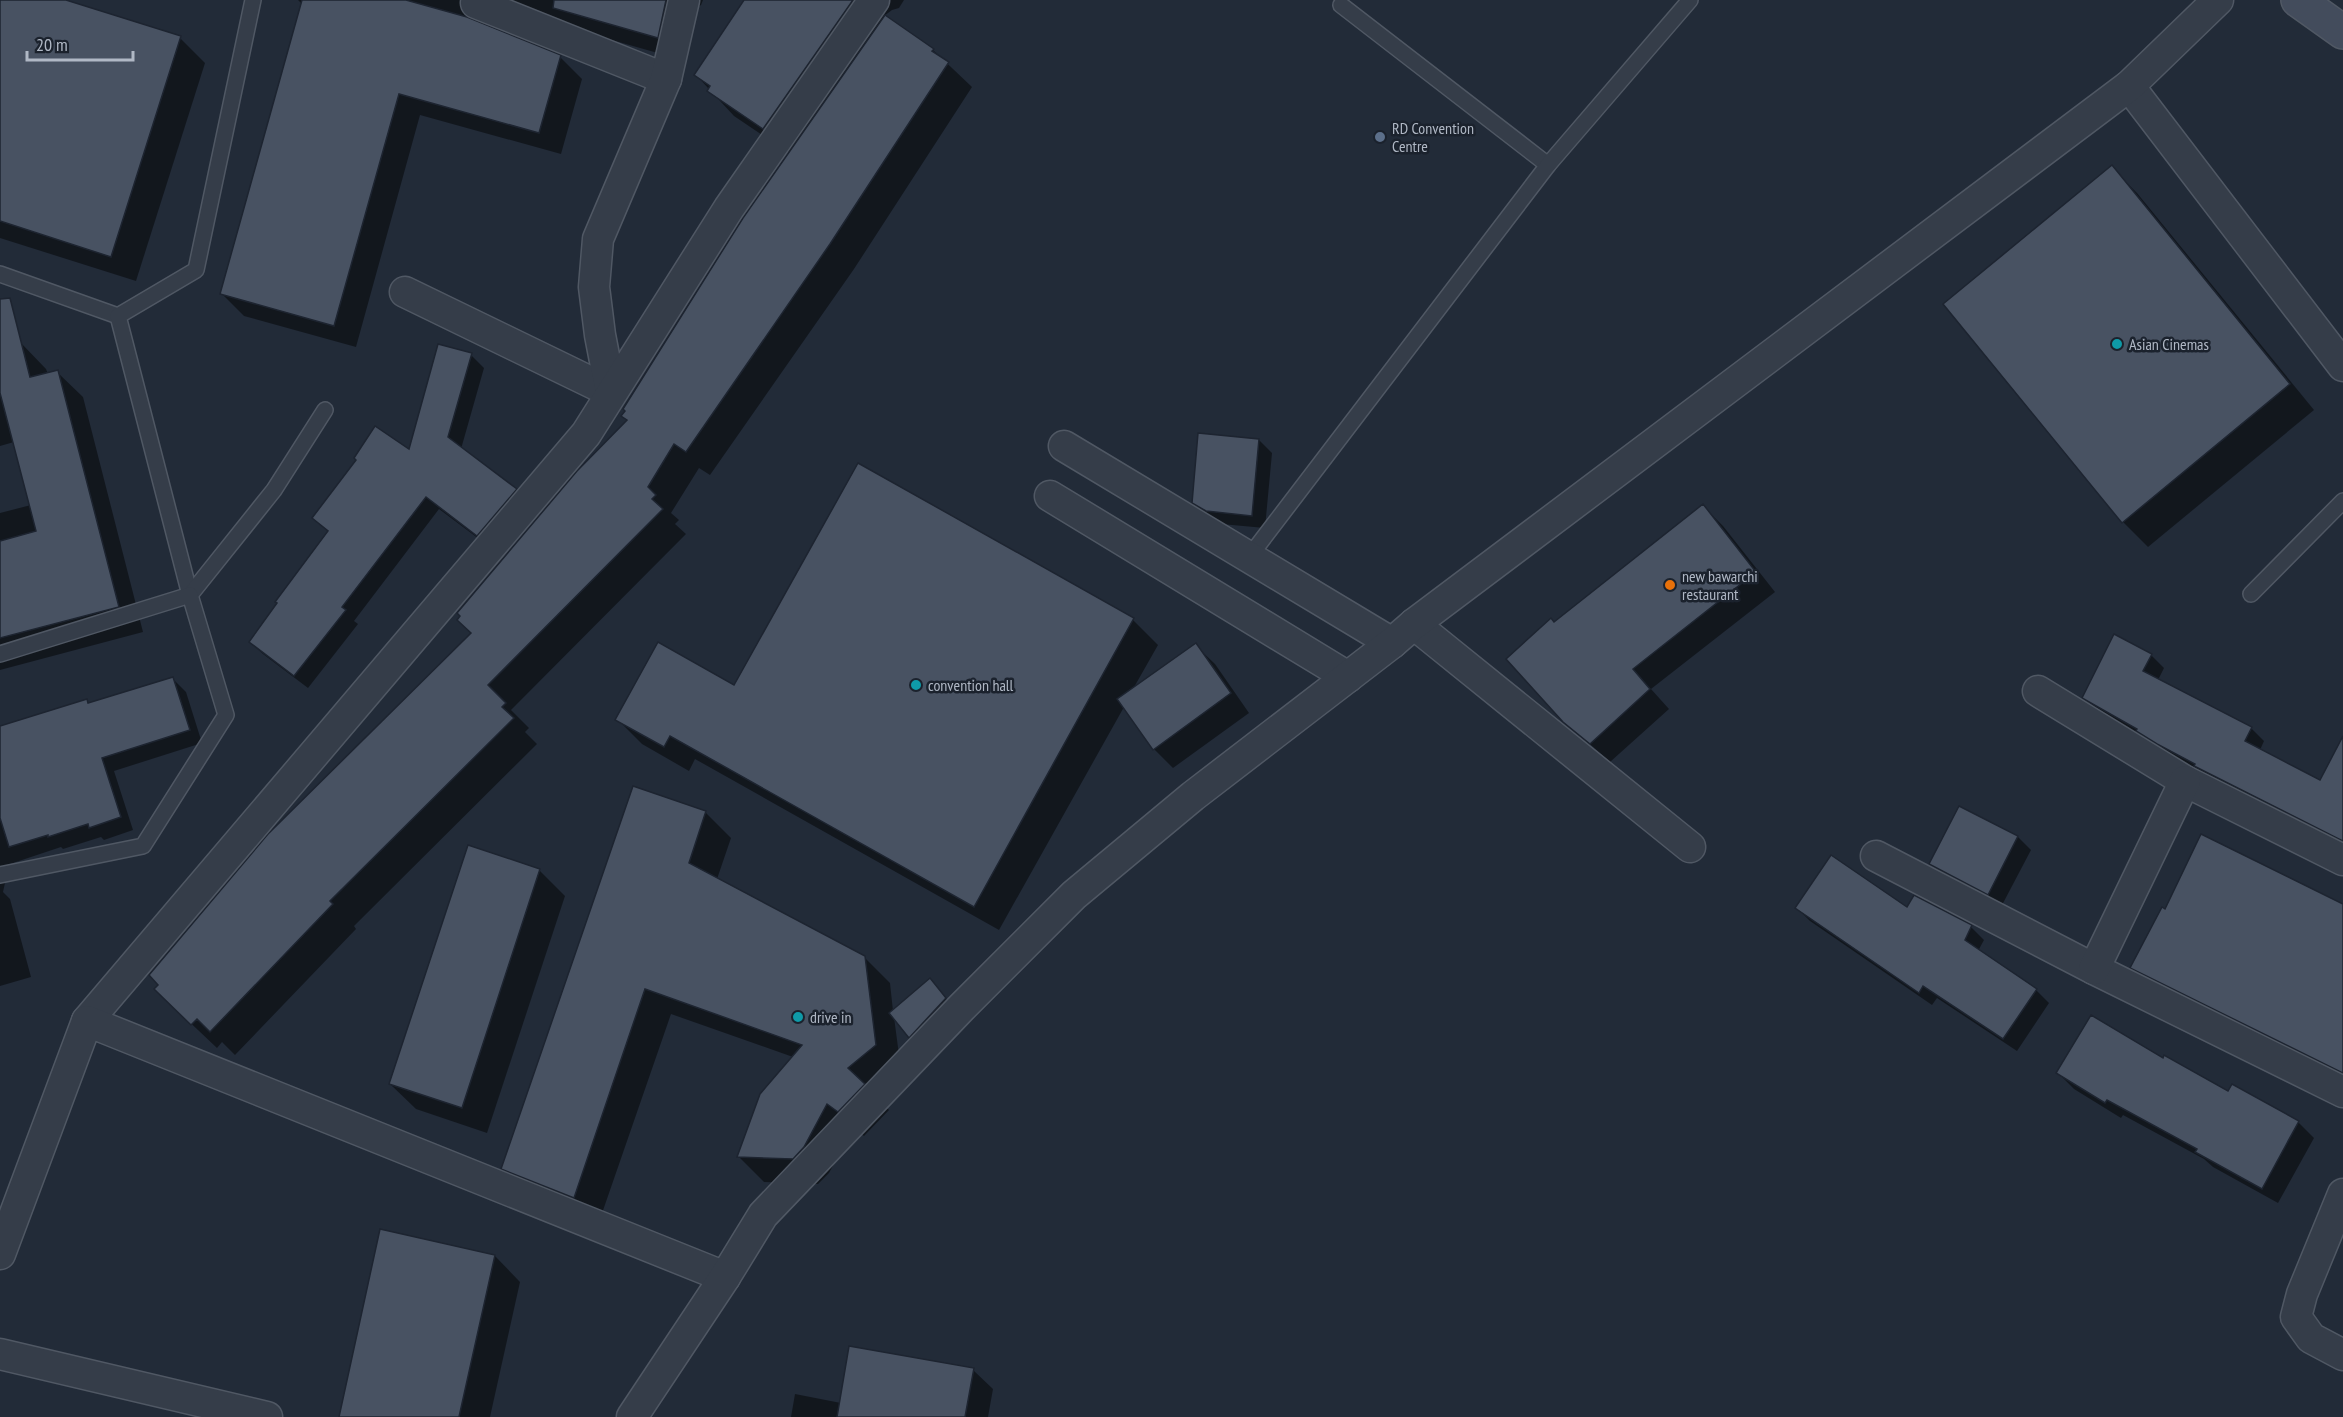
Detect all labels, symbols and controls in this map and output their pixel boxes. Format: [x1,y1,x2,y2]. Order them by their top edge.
scale bar [27,24,134,62]
text: 20 m [36,33,68,56]
place label: RD Convention Centre [1392,118,1474,156]
marker: RD Convention Centre [1373,130,1387,144]
place label: Asian Cinemas [2129,334,2209,354]
marker: Asian Cinemas [2110,337,2124,351]
place label: new bawarchi restaurant [1682,566,1758,604]
marker: new bawarchi restaurant [1663,578,1677,592]
place label: convention hall [928,675,1014,695]
marker: convention hall [909,678,923,692]
place label: drive in [810,1007,852,1027]
marker: drive in [791,1010,805,1024]

